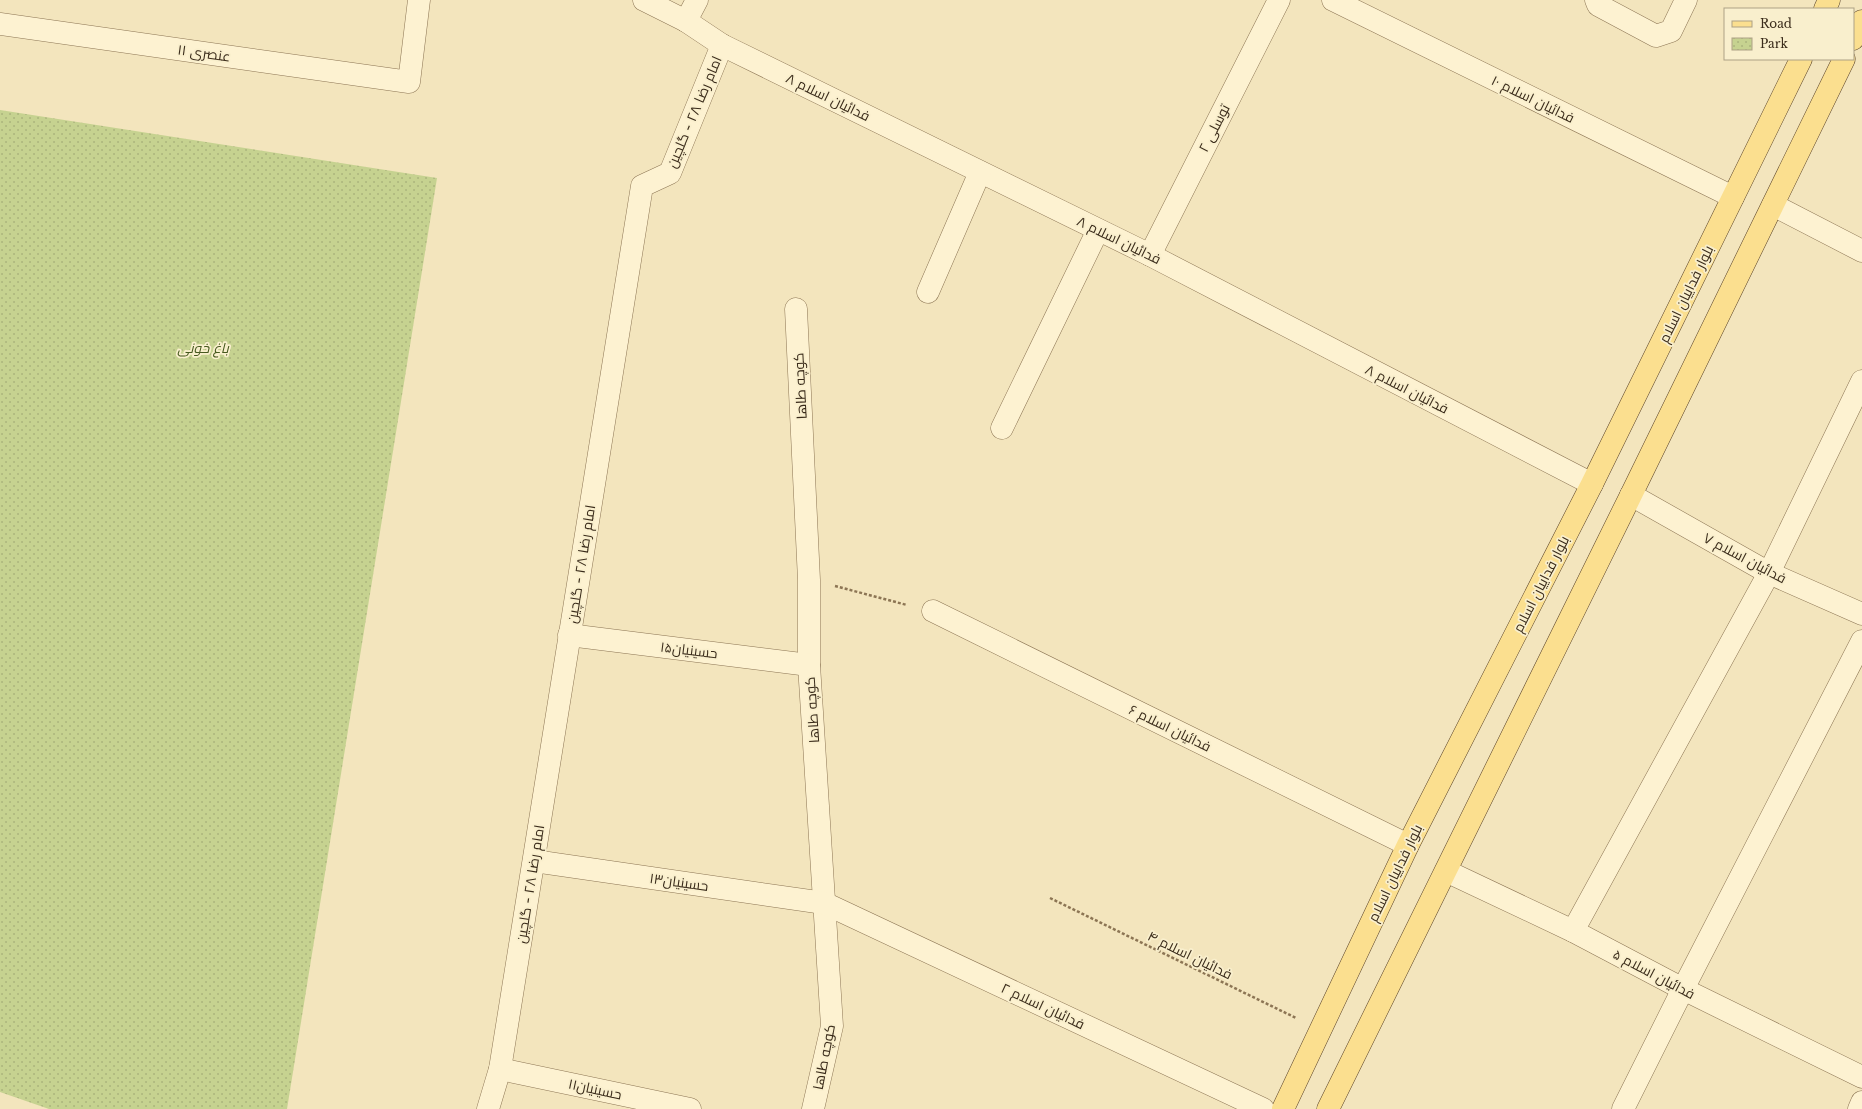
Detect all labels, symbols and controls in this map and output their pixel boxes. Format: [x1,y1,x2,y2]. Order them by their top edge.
legend [1724,8,1854,60]
text: Road [1760,16,1792,31]
text: Park [1760,36,1788,51]
street label: عنصری ۱۱ [176,40,232,66]
street label: امام رضا ۲۸ - گلچین [662,53,727,171]
street label: فدائیان اسلام ۸ [783,69,873,126]
street label: فدائیان اسلام ۱۰ [1488,71,1578,128]
street label: توسلی ۲ [1194,101,1234,155]
street label: فدائیان اسلام ۸ [1074,212,1164,269]
street label: بلوار فداییان اسلام [1655,242,1718,346]
park label: باغ خونی [177,339,230,358]
street label: کوچه طاها [789,352,812,420]
street label: فدائیان اسلام ۸ [1362,360,1452,419]
street label: امام رضا ۲۸ - گلچین [563,503,600,625]
street label: فدائیان اسلام ۷ [1700,529,1790,588]
street label: بلوار فداییان اسلام [1509,533,1574,636]
street label: حسینیان۱۵ [659,638,719,662]
street label: کوچه طاها [801,676,824,744]
street label: فدائیان اسلام ۶ [1125,700,1214,757]
street label: بلوار فداییان اسلام [1364,821,1427,925]
street label: امام رضا ۲۸ - گلچین [512,823,549,945]
street label: حسینیان۱۳ [648,869,710,895]
street label: فدائیان اسلام ۴ [1144,927,1235,984]
street label: فدائیان اسلام ۵ [1609,945,1698,1004]
street label: فدائیان اسلام ۲ [998,979,1088,1034]
street label: کوچه طاها [809,1023,840,1092]
street label: حسینیان۱۱ [567,1075,623,1103]

